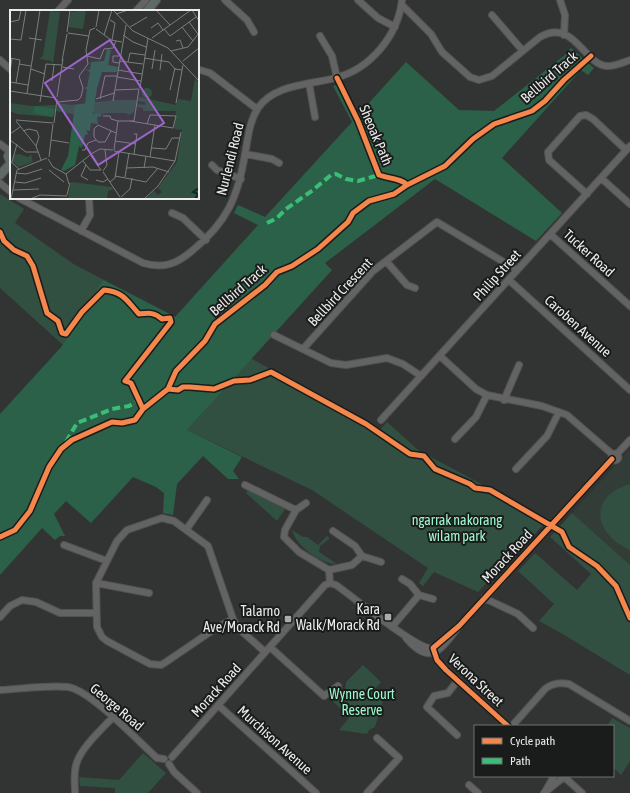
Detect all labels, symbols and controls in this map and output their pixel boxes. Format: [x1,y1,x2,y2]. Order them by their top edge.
inset map [10,10,199,199]
street label: Bellbird Track [517,48,581,106]
street label: Sheoak Path [356,102,396,168]
street label: Nurlendi Road [213,121,247,197]
street label: Tucker Road [560,226,618,280]
street label: Philip Street [470,246,524,304]
street label: Bellbird Crescent [304,255,376,329]
street label: Bellbird Track [206,261,270,319]
street label: Caroben Avenue [541,292,615,360]
park label: ngarrak nakorang wilam park [412,512,502,544]
street label: Morack Road [479,526,535,586]
place label: Kara Walk/Morack Rd [296,601,380,633]
place label: Talarno Ave/Morack Rd [203,603,280,635]
marker: Kara Walk/Morack Rd [383,612,393,622]
marker: Talarno Ave/Morack Rd [283,614,293,624]
street label: Verona Street [445,650,507,710]
street label: Morack Road [188,660,244,720]
street label: George Road [87,680,147,734]
park label: Wynne Court Reserve [329,686,395,718]
street label: Murchison Avenue [235,702,315,778]
legend [474,725,614,777]
text: Cycle path [510,734,555,748]
text: Path [510,754,531,768]

